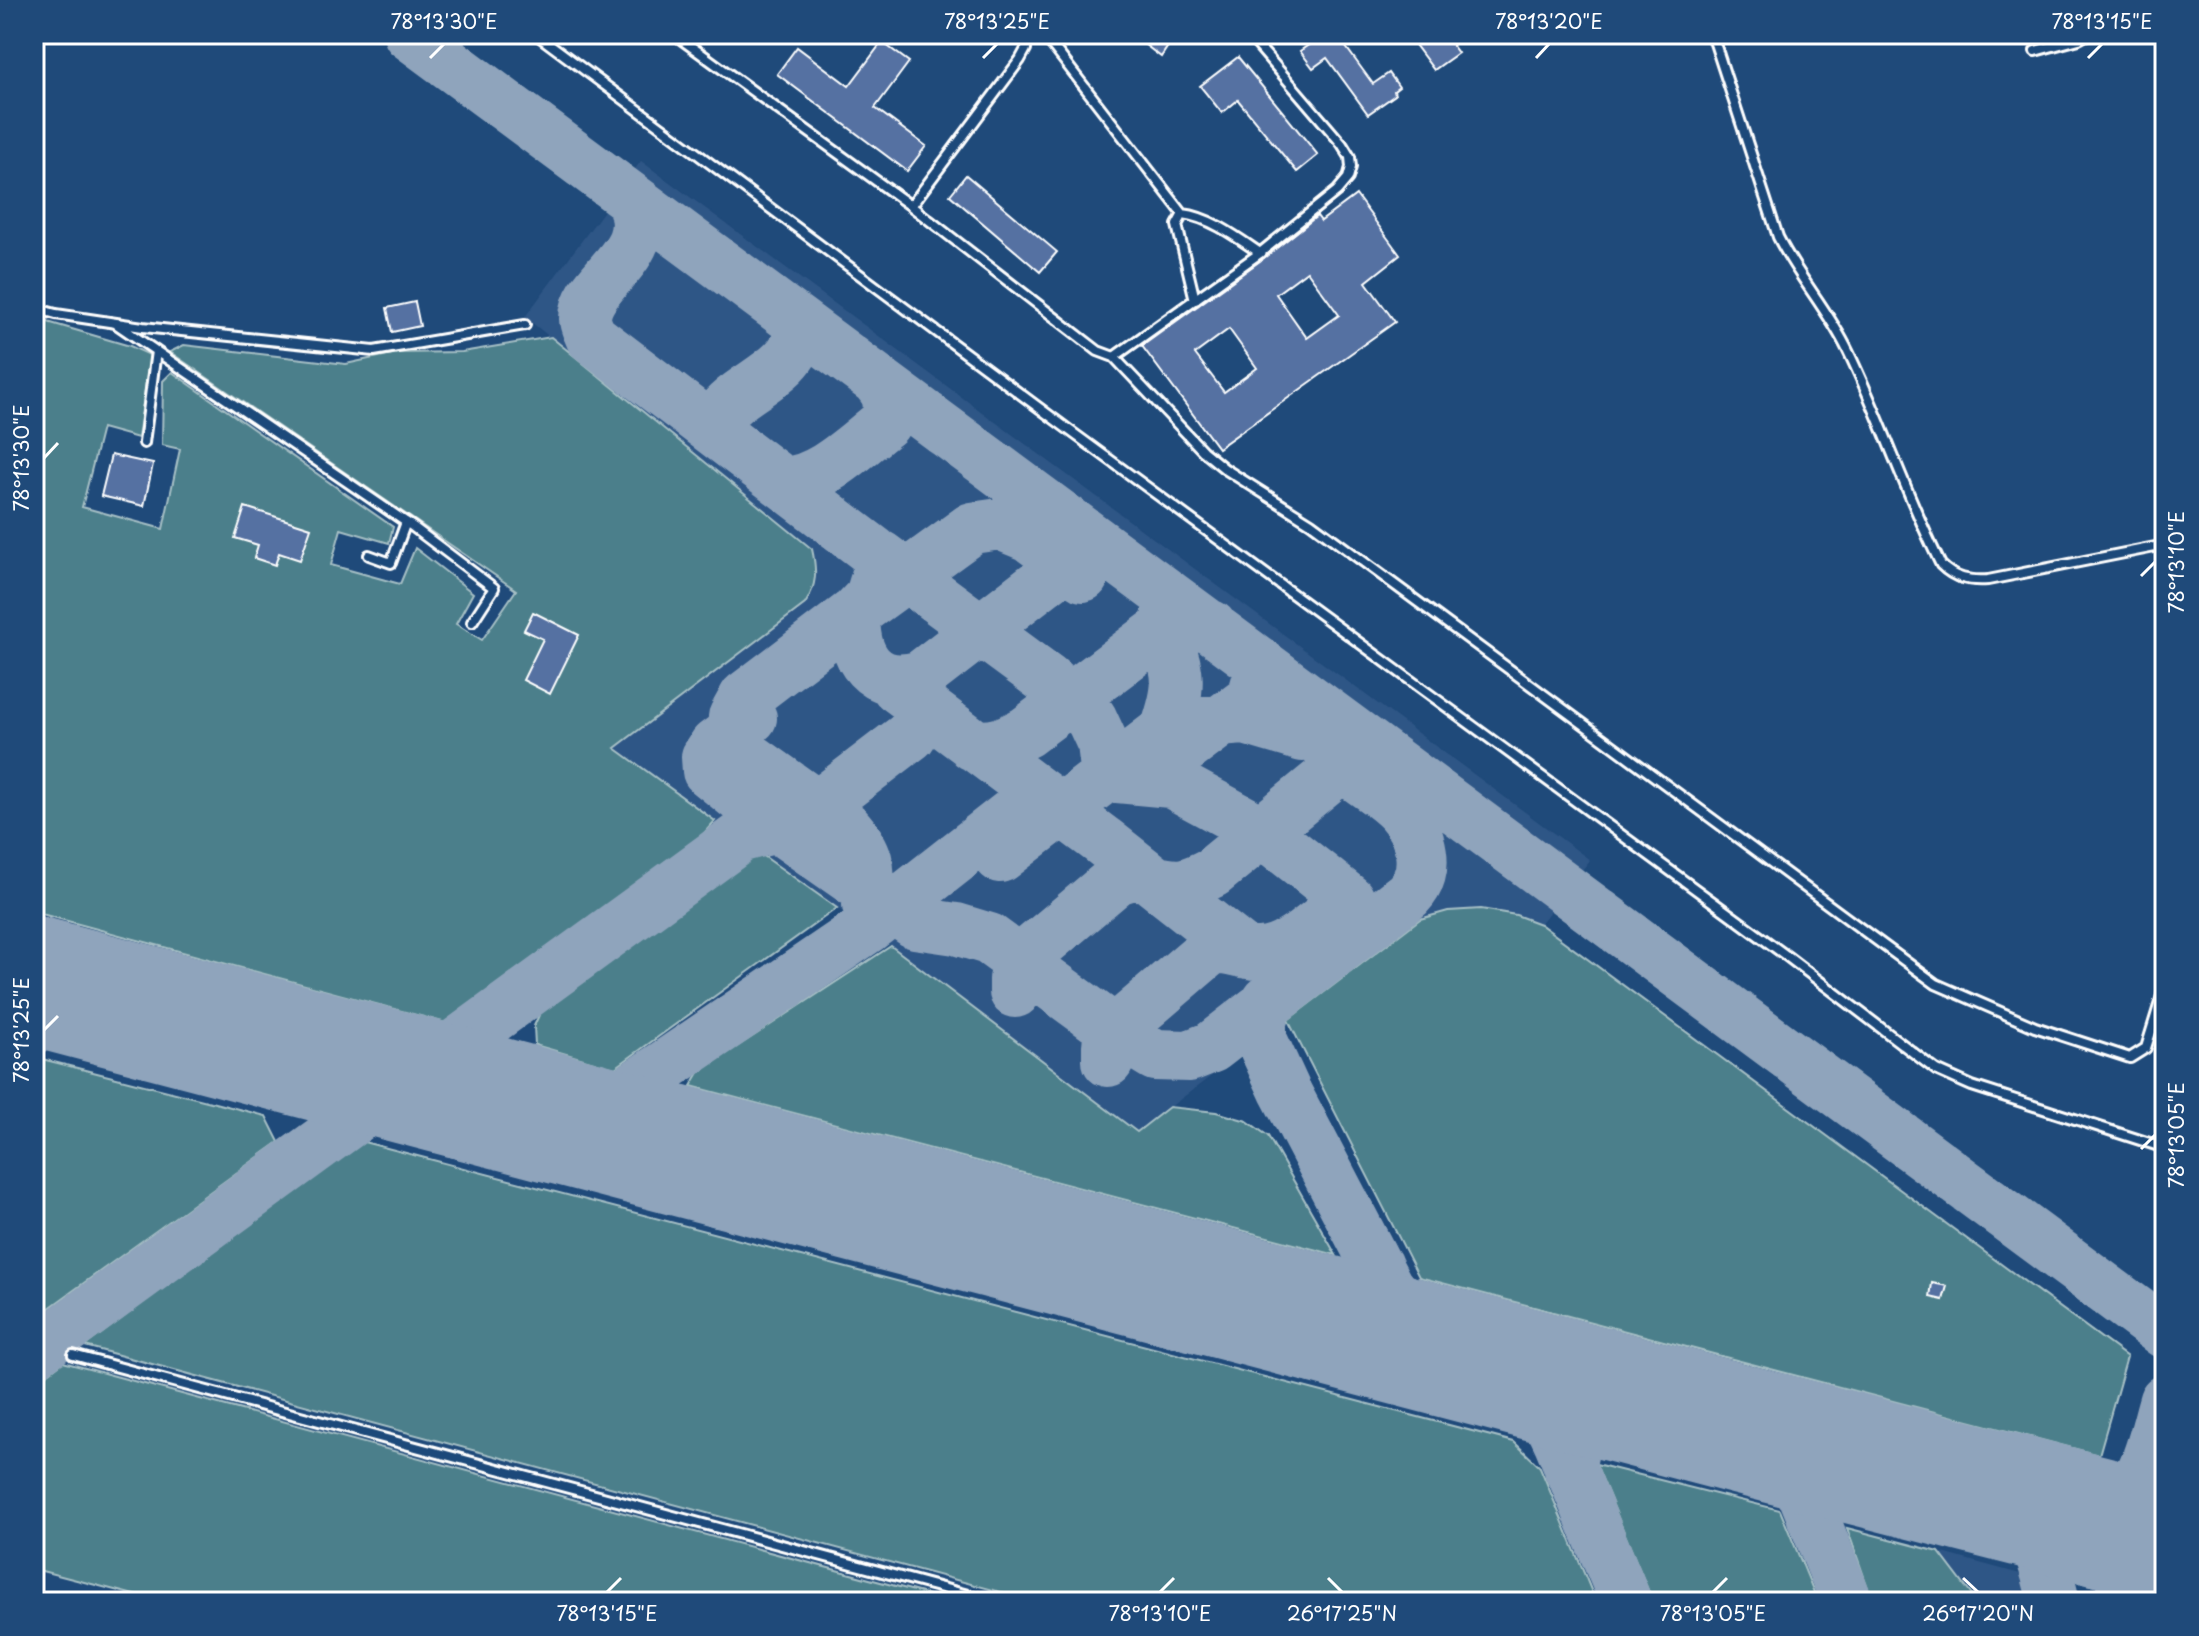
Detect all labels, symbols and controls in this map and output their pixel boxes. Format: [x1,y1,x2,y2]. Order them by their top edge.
text: 78°13'30"E [391,6,498,36]
text: 78°13'25"E [944,6,1050,36]
text: 78°13'20"E [1495,6,1603,36]
text: 78°13'15"E [2051,6,2153,36]
text: 78°13'30"E [6,405,36,512]
text: 78°13'10"E [2161,511,2191,613]
text: 78°13'25"E [6,977,36,1083]
text: 78°13'05"E [2161,1082,2191,1188]
text: 78°13'15"E [556,1598,658,1628]
text: 78°13'10"E [1109,1598,1211,1628]
text: 26°17'25"N [1287,1598,1397,1628]
text: 78°13'05"E [1660,1598,1766,1628]
text: 26°17'20"N [1922,1598,2034,1628]

